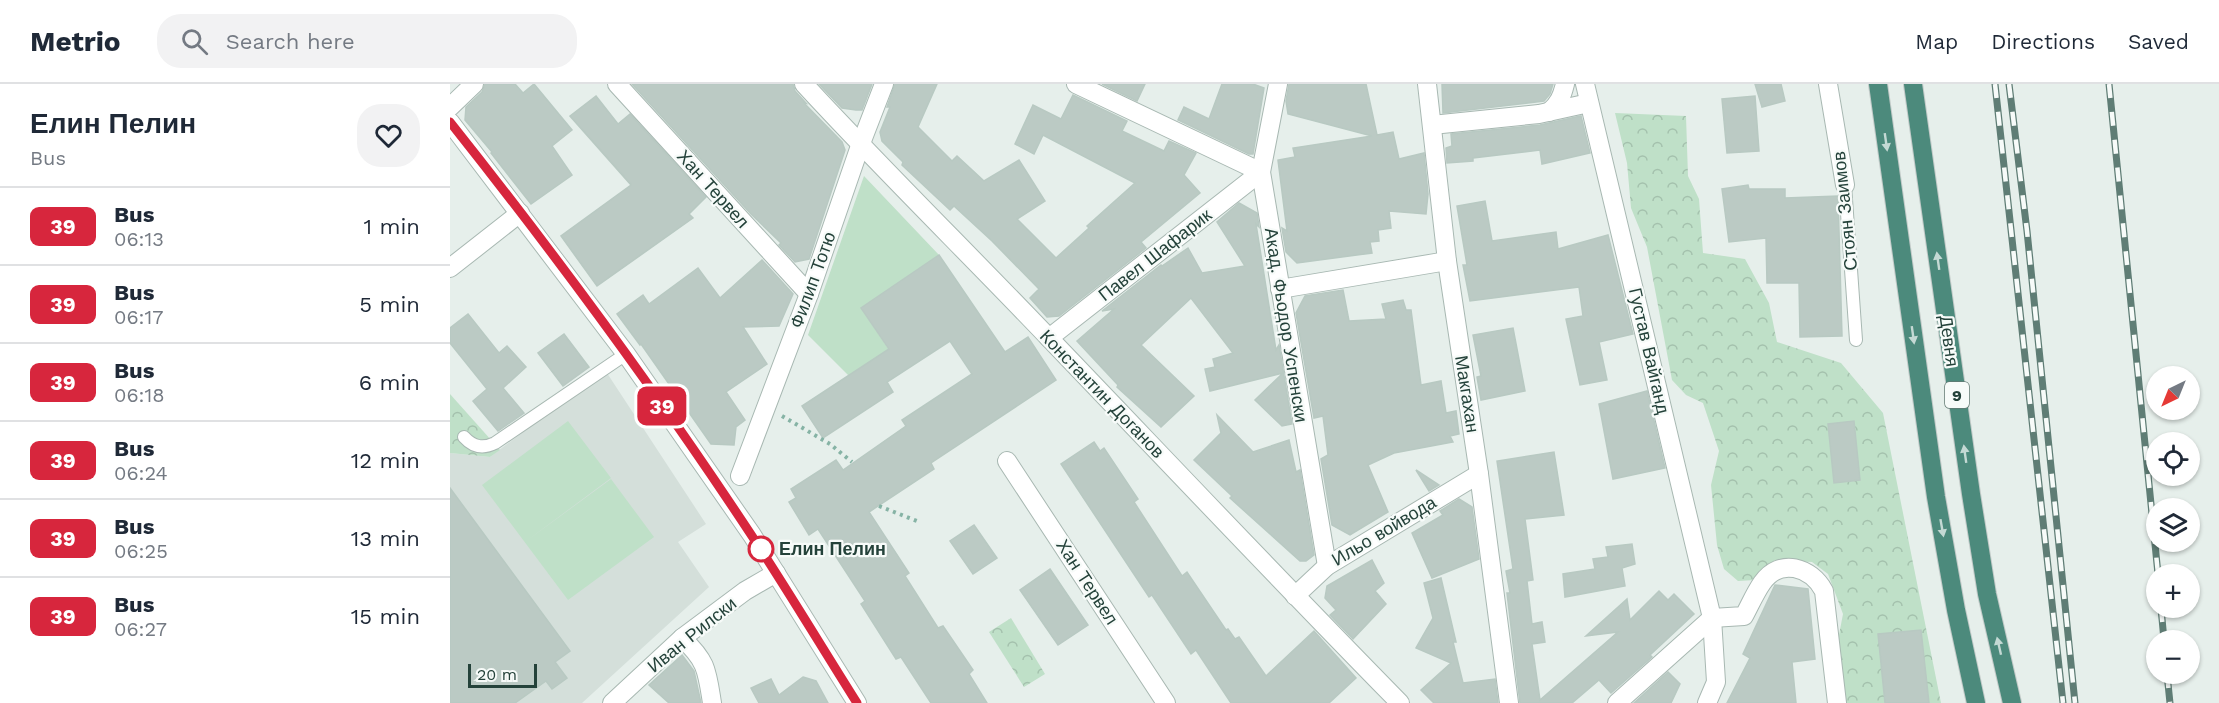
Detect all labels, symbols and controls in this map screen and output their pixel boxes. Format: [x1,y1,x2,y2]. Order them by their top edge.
search box [157,14,577,68]
text: Metrio [30,25,121,58]
icon: search [178,25,211,58]
text: Search here [226,29,355,54]
text: Map [1915,29,1958,54]
text: Directions [1991,29,2095,54]
text: Saved [2128,29,2189,54]
button: heart [357,104,420,167]
text: Елин Пелин [30,107,196,140]
one-way arrow [1882,133,1891,152]
street label: Хан Тервел [673,145,754,232]
text: Bus [30,146,66,170]
street label: Стоян Заимов [1828,150,1861,272]
text: Bus [114,202,154,227]
street label: Павел Шафарик [1094,204,1215,305]
text: 39 [50,214,76,239]
text: 1 min [363,214,420,239]
street label: Акад. Фьодор Успенски [1261,226,1312,424]
text: 06:13 [114,227,164,251]
street label: Филип Тотю [785,229,840,331]
one-way arrow [1934,251,1943,270]
text: Bus [114,280,154,305]
street label: Густав Вайганд [1625,286,1674,416]
text: 39 [50,292,76,317]
text: 5 min [359,292,420,317]
text: 06:17 [114,305,164,329]
street label: Девня [1936,314,1963,368]
street label: Константин Доганов [1036,325,1169,462]
one-way arrow [1909,326,1918,345]
street label: Макгахан [1451,354,1484,434]
text: Bus [114,358,154,383]
north arrow [2146,366,2200,420]
map controls [2146,366,2200,684]
text: 39 [50,370,76,395]
text: 6 min [359,370,420,395]
road number: 9 [1945,382,1969,408]
text: 06:18 [114,383,165,407]
line badge: 39 [635,386,689,426]
text: 39 [649,394,675,419]
button: locate [2146,432,2200,486]
text: Bus [114,436,154,461]
one-way arrow [1961,444,1970,463]
text: 39 [50,448,76,473]
text: 12 min [351,448,420,473]
text: 06:24 [114,461,168,485]
street label: Ильо войвода [1328,491,1441,570]
button: layers [2146,498,2200,552]
text: Bus [114,514,154,539]
one-way arrow [1937,519,1946,538]
text: 39 [50,526,76,551]
text: 13 min [351,526,420,551]
street label: Хан Тервел [1052,535,1123,628]
marker: Елин Пелин [748,536,774,562]
place label: Елин Пелин [779,538,886,559]
text: 06:25 [114,539,168,563]
button: + [2146,564,2200,618]
text: Bus [114,592,154,617]
street label: Иван Рилски [643,593,740,677]
text: 39 [50,604,76,629]
text: 15 min [351,604,420,629]
text: 06:27 [114,617,167,641]
button: − [2146,630,2200,684]
one-way arrow [1993,637,2003,655]
scale bar [468,661,537,688]
text: 20 m [477,665,517,684]

